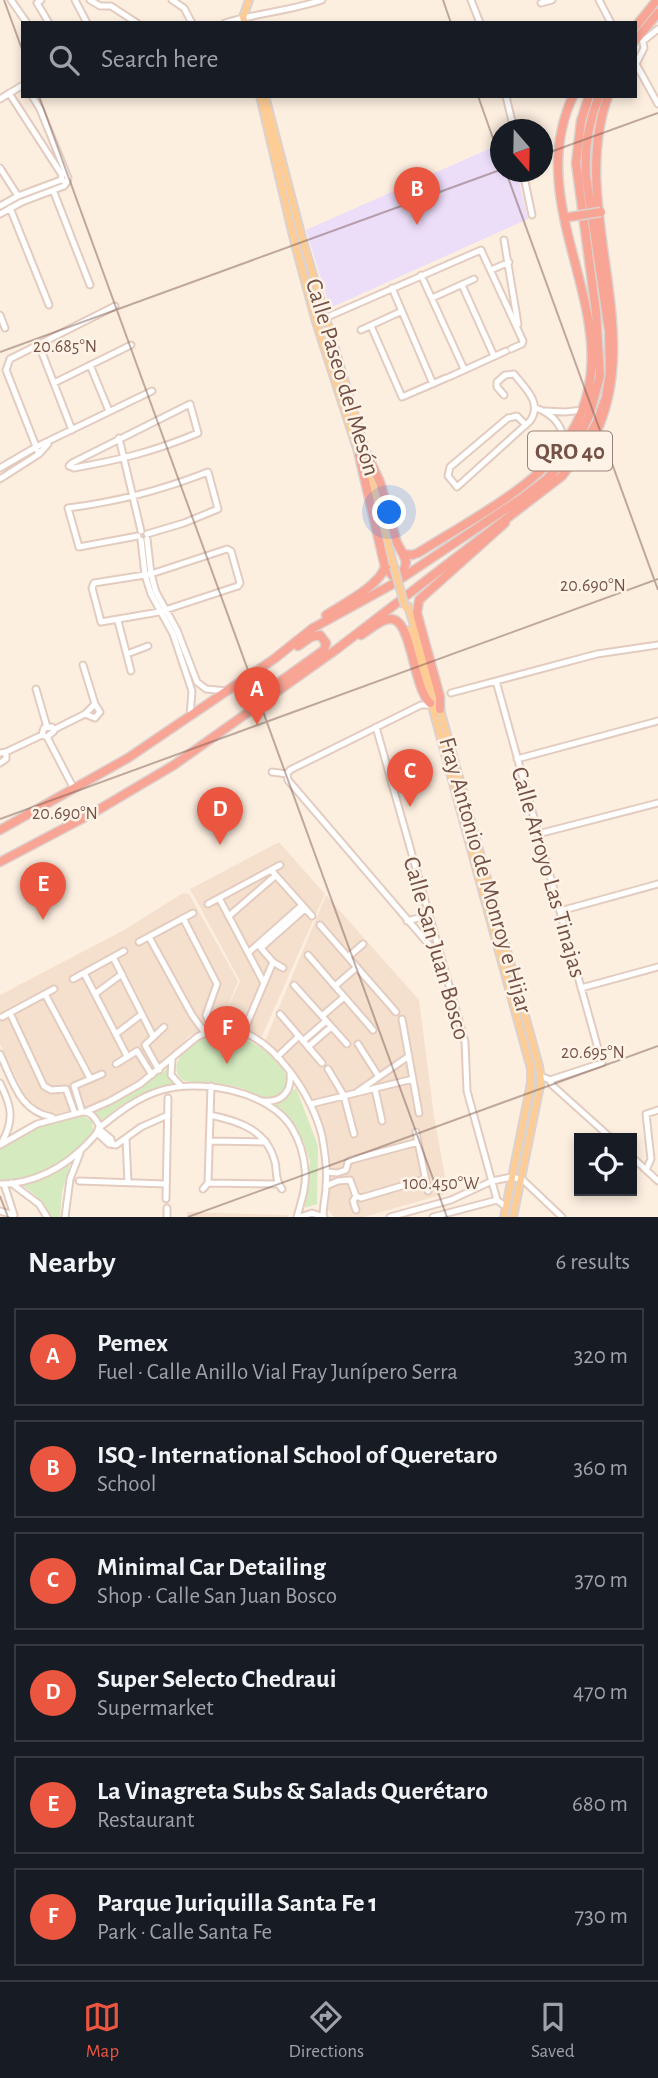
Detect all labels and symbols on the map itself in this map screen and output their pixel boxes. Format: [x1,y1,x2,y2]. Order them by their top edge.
north arrow [490,119,553,182]
pin: B [394,167,440,225]
street label: Calle Paseo del Mesón [301,276,383,479]
text: 20.685°N [33,338,97,356]
road number: QRO 40 [528,432,612,471]
your location [372,495,406,529]
text: 20.690°N [560,577,626,595]
pin: A [234,667,280,725]
street label: Fray Antonio de Monroy e Hijar [434,734,536,1016]
pin: C [387,749,433,807]
street label: Calle Arroyo Las Tinajas [506,764,590,980]
pin: D [197,787,243,845]
text: 20.690°N [32,805,98,823]
street label: Calle San Juan Bosco [398,854,474,1043]
pin: E [20,862,66,920]
pin: F [204,1006,250,1064]
text: 20.695°N [561,1044,625,1062]
text: 100.450°W [403,1175,479,1193]

